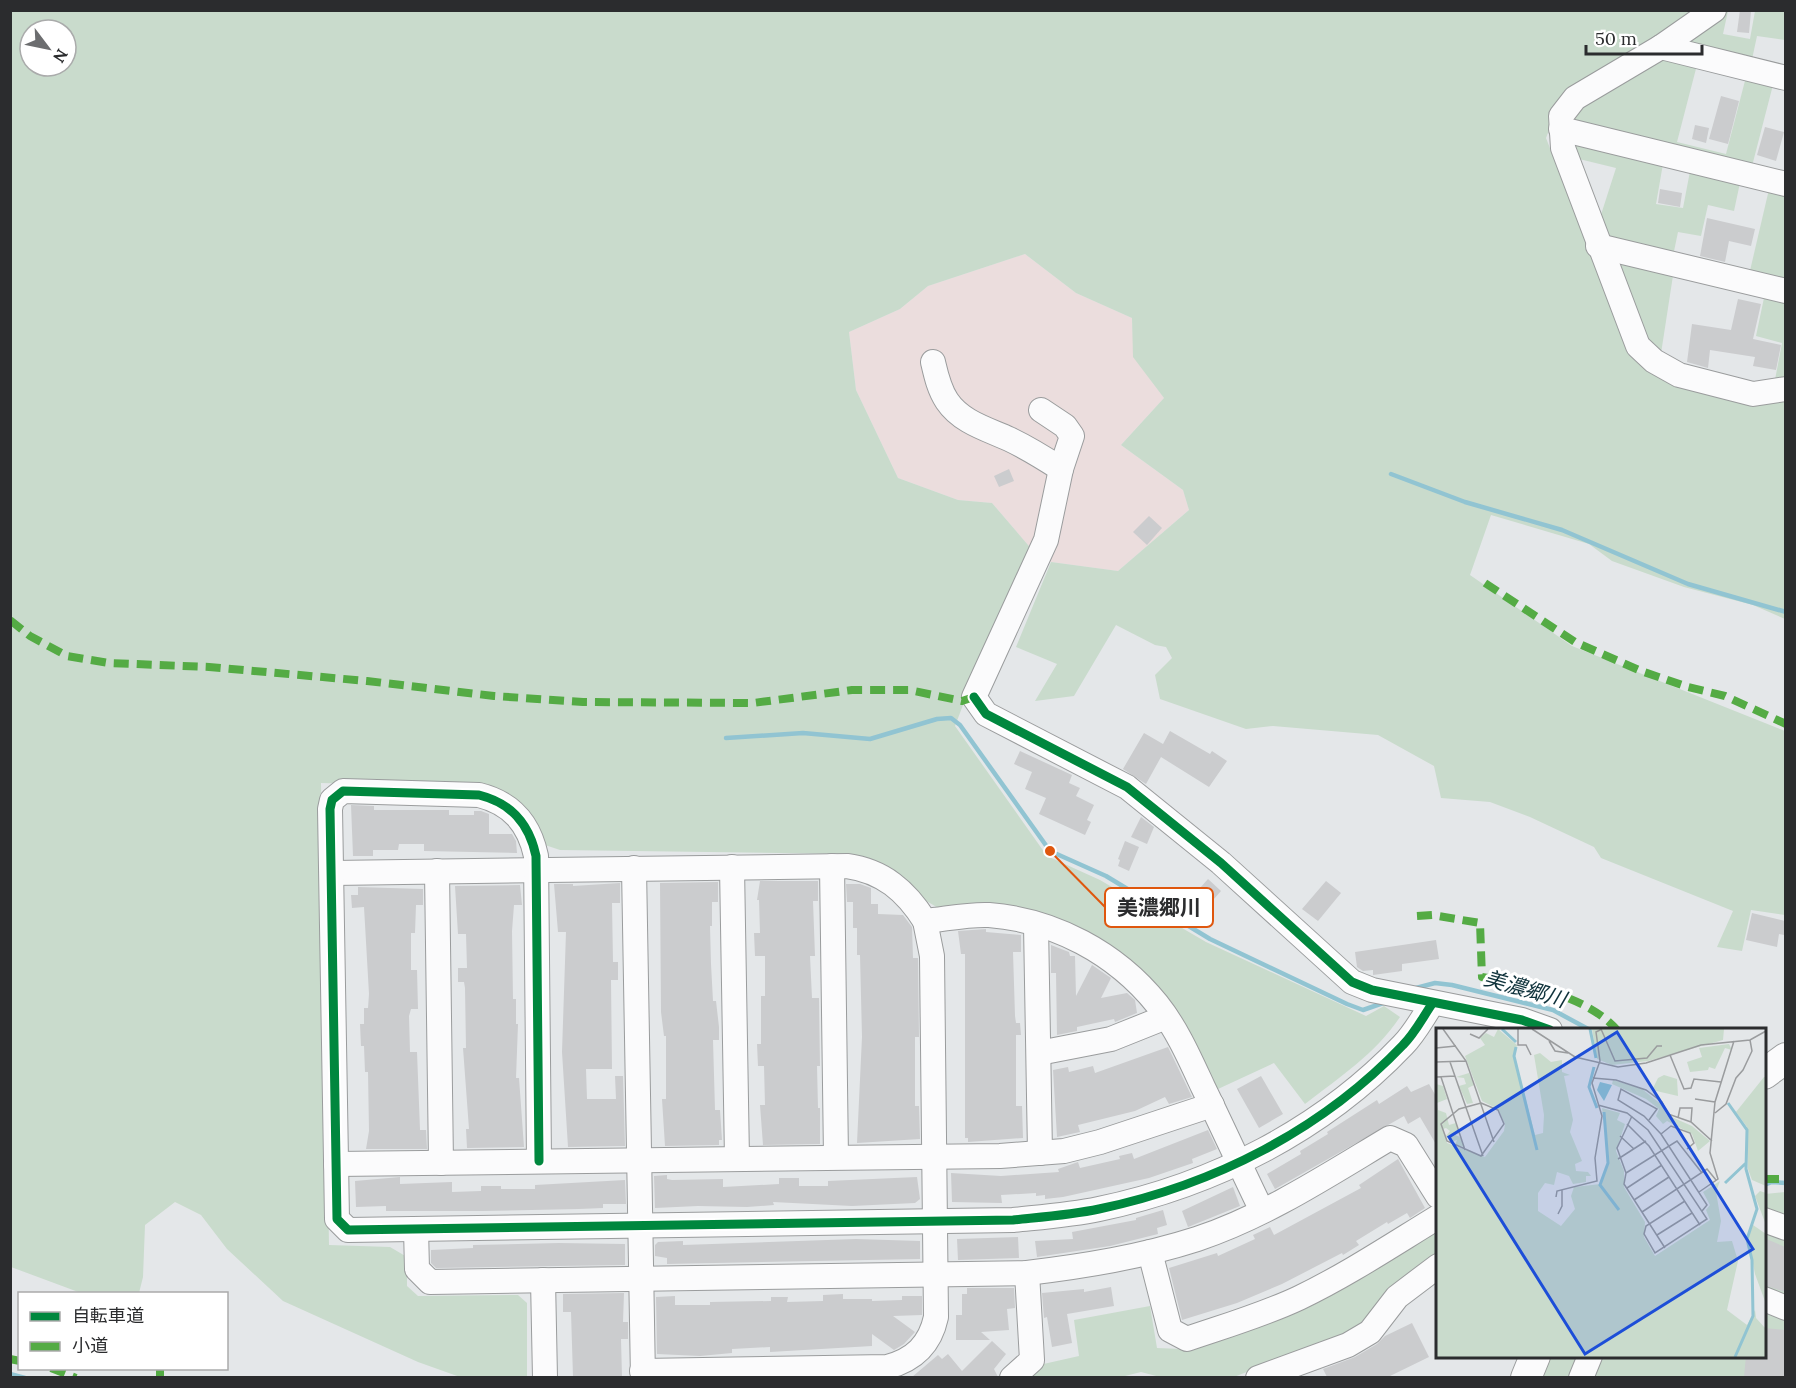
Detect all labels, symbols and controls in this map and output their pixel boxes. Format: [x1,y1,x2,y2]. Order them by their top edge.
north arrow [18,18,78,78]
scale bar [1586,18,1702,56]
text: 50 m [1595,27,1637,50]
text: N [49,45,72,66]
callout: 美濃郷川 [1105,888,1213,927]
text: 美濃郷川 [1117,894,1201,921]
water label: 美濃郷川 [1481,964,1571,1014]
inset map [1436,1028,1766,1358]
legend [18,1292,228,1370]
text: 自転車道 [72,1304,144,1327]
text: 小道 [72,1334,108,1357]

